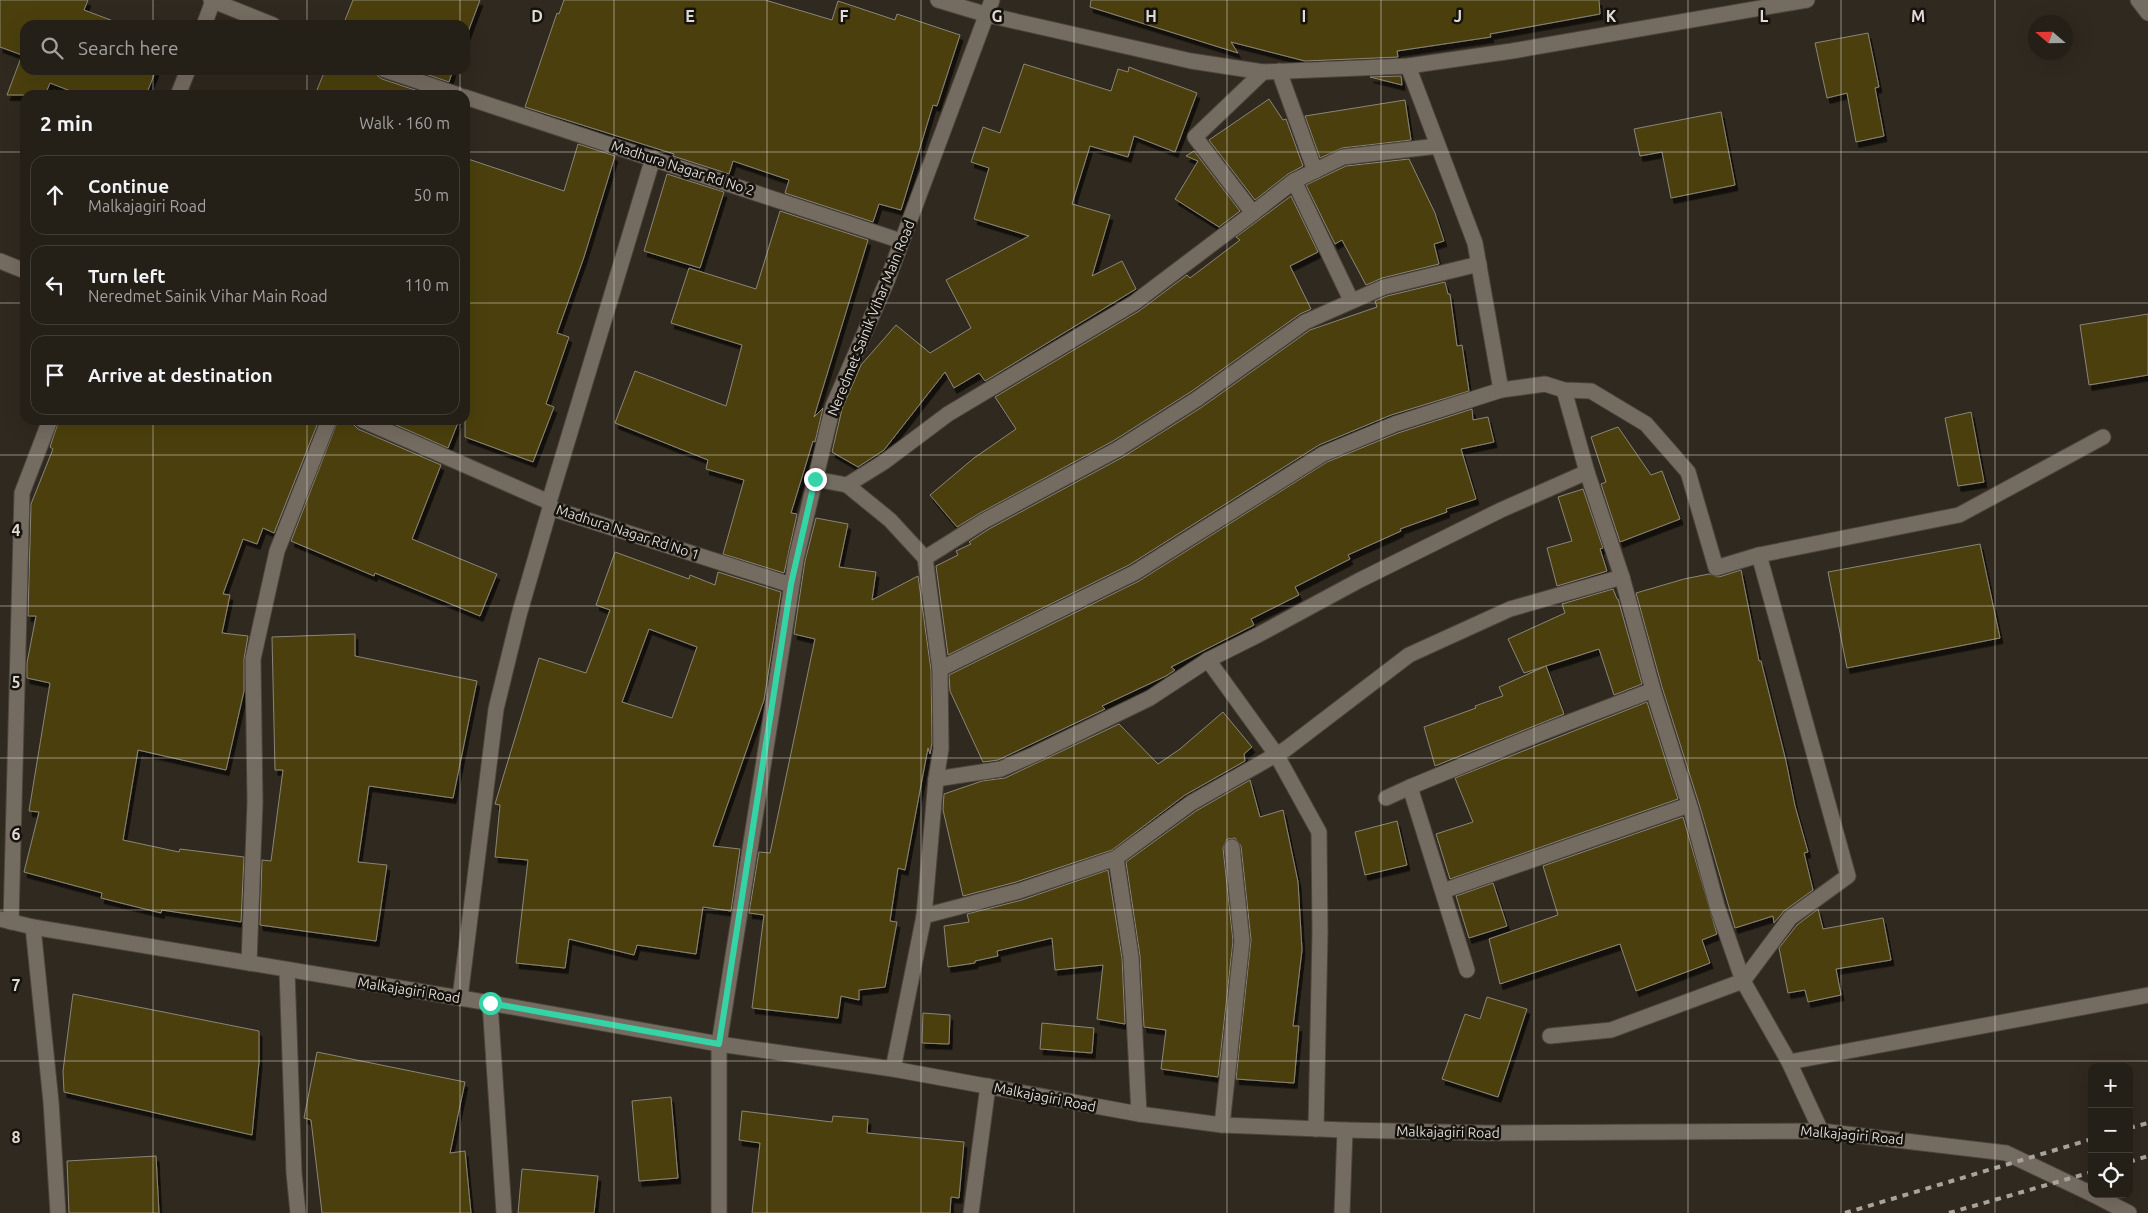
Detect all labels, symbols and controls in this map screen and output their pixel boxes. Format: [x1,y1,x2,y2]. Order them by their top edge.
text: D [531,7,543,25]
text: E [685,7,695,25]
text: F [840,7,849,25]
text: G [991,7,1003,25]
text: H [1145,7,1157,25]
text: I [1302,7,1306,25]
text: J [1454,7,1462,25]
text: K [1606,7,1617,25]
text: L [1760,7,1769,25]
text: M [1911,7,1925,25]
north arrow [2028,15,2073,60]
search box [20,20,470,75]
icon: search [38,34,66,62]
text: Search here [78,37,178,59]
text: 2 min [40,111,93,135]
text: Walk · 160 m [359,114,450,132]
street label: Madhura Nagar Rd No 2 [609,137,757,199]
text: Continue [88,175,169,197]
icon: ahead [41,181,69,209]
text: 50 m [413,186,449,204]
text: Malkajagiri Road [88,197,206,215]
street label: Neredmet Sainik Vihar Main Road [824,218,918,418]
text: Turn left [88,265,166,287]
icon: left [41,271,69,299]
text: 110 m [404,276,449,294]
text: Neredmet Sainik Vihar Main Road [88,287,328,305]
icon: arrive [41,361,69,389]
text: Arrive at destination [88,364,273,386]
route end [804,468,827,491]
street label: Madhura Nagar Rd No 1 [554,501,702,563]
text: 4 [11,521,21,539]
text: 5 [11,673,21,691]
text: 6 [11,825,21,843]
street label: Malkajagiri Road [357,974,461,1006]
text: 7 [11,976,21,994]
route start [479,992,502,1015]
map controls [2088,1063,2133,1198]
button: + [2088,1063,2133,1108]
street label: Malkajagiri Road [993,1079,1097,1115]
button: − [2088,1108,2133,1153]
street label: Malkajagiri Road [1396,1123,1500,1141]
street label: Malkajagiri Road [1800,1123,1904,1147]
text: 8 [11,1128,21,1146]
button: locate [2088,1153,2133,1198]

